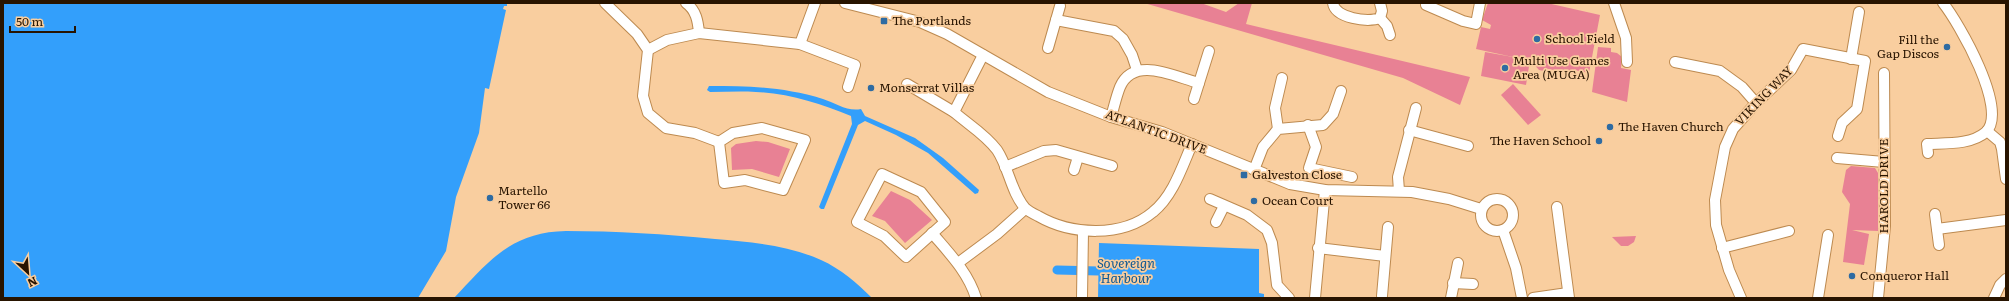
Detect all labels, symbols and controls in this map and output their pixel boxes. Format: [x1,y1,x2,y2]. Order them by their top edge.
scale bar [10,8,75,34]
place label: The Portlands [892,11,972,29]
text: 50 m [16,12,43,30]
marker: The Portlands [879,16,889,26]
place label: School Field [1545,29,1616,47]
place label: Fill the Gap Discos [1877,30,1940,62]
marker: School Field [1532,34,1542,44]
marker: Fill the Gap Discos [1942,42,1952,52]
place label: Multi Use Games Area (MUGA) [1513,51,1609,83]
street label: VIKING WAY [1730,61,1797,129]
marker: Multi Use Games Area (MUGA) [1500,63,1510,73]
place label: Monserrat Villas [879,78,975,96]
marker: Monserrat Villas [866,83,876,93]
street label: ATLANTIC DRIVE [1103,104,1210,158]
place label: The Haven Church [1618,117,1724,135]
marker: The Haven Church [1605,122,1615,132]
place label: The Haven School [1489,131,1591,149]
marker: The Haven School [1594,136,1604,146]
street label: HAROLD DRIVE [1874,138,1892,233]
place label: Galveston Close [1252,165,1342,183]
marker: Galveston Close [1239,170,1249,180]
place label: Martello Tower 66 [498,181,551,213]
place label: Ocean Court [1262,191,1334,209]
marker: Martello Tower 66 [485,193,495,203]
marker: Ocean Court [1249,196,1259,206]
north arrow [8,253,48,293]
water label: Sovereign Harbour [1097,253,1155,287]
place label: Conqueror Hall [1860,266,1949,284]
marker: Conqueror Hall [1847,271,1857,281]
text: N [25,274,40,292]

